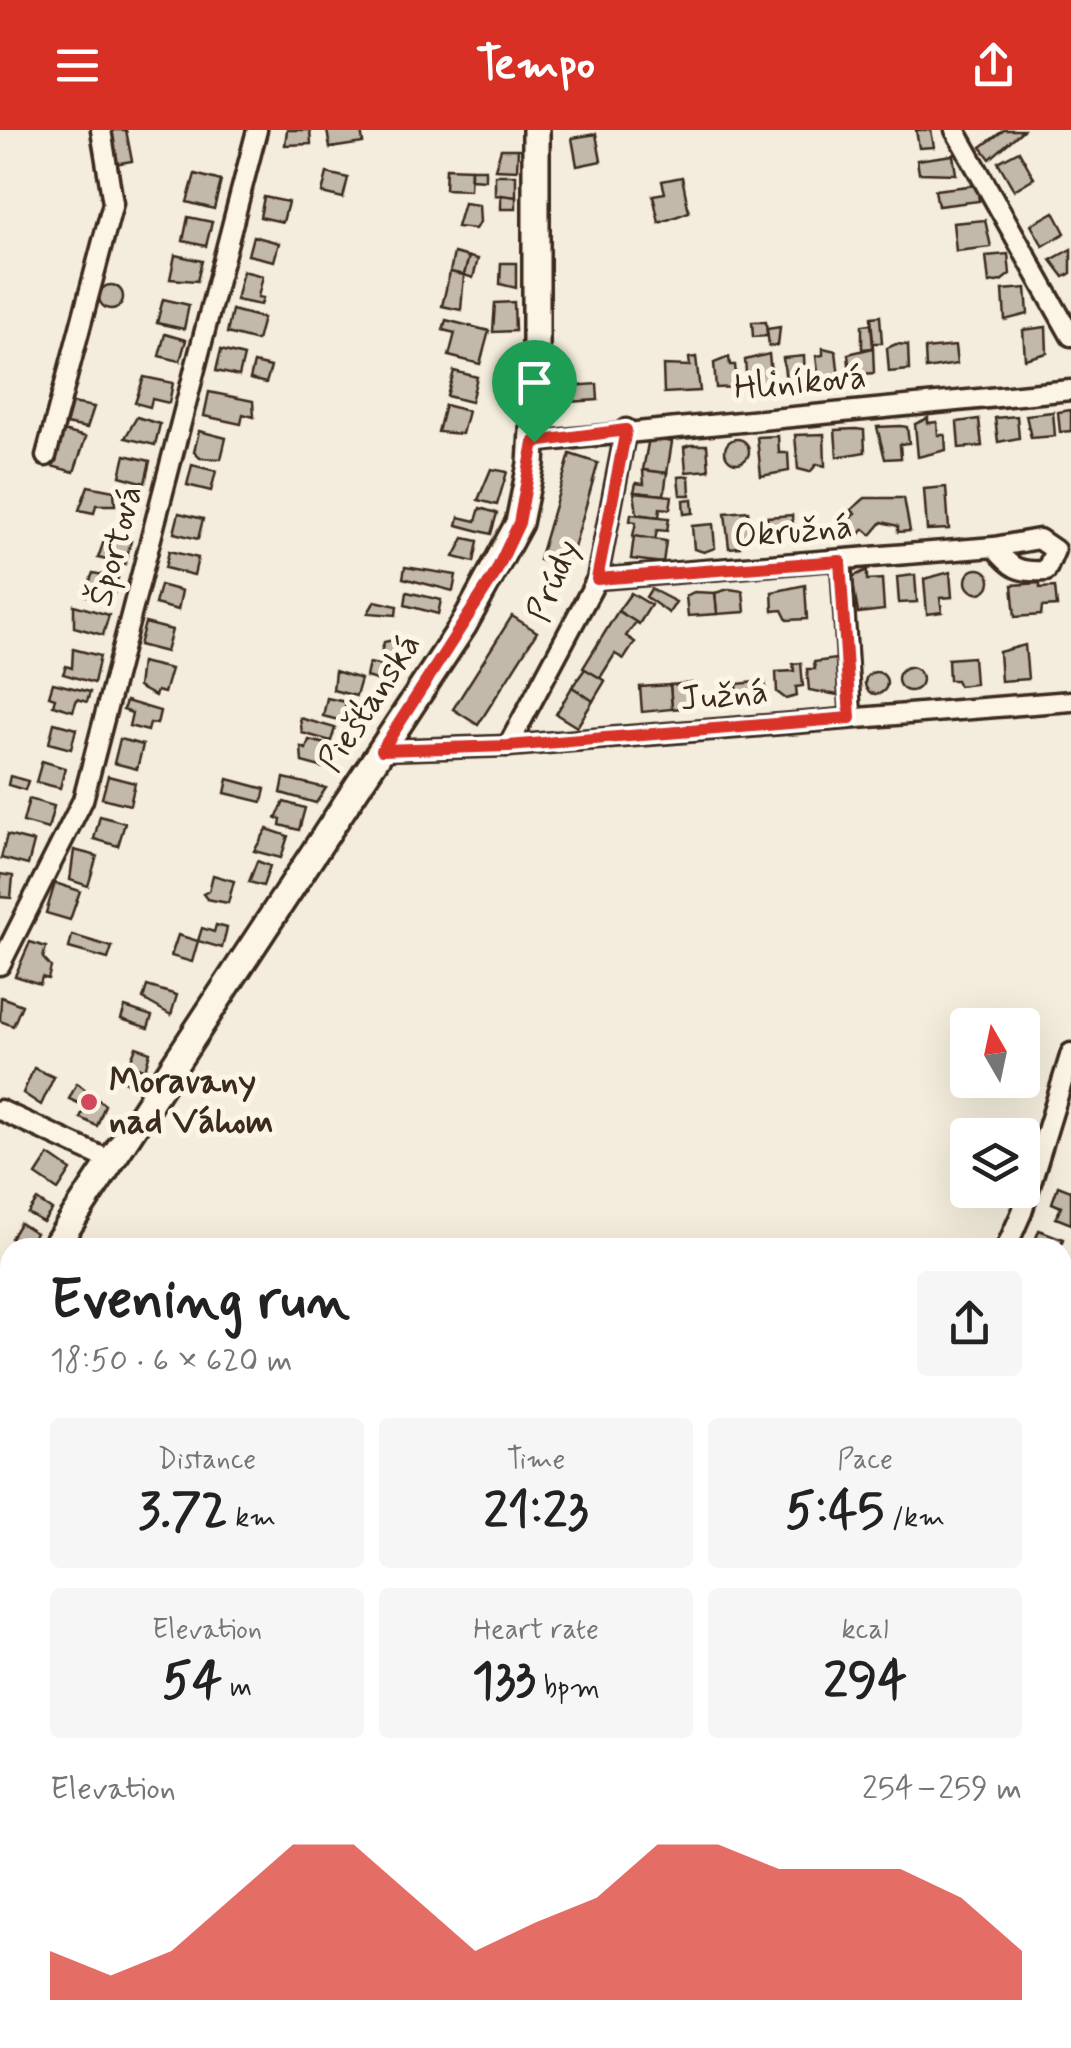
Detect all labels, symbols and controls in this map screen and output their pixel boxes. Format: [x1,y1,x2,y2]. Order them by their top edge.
text: Tempo [476,36,595,95]
icon: menu [50,38,105,93]
icon: share [966,38,1021,93]
pin [492,340,577,443]
street label: Hliníková [732,354,868,412]
icon: arrive [507,355,562,410]
street label: Športová [78,480,154,612]
street label: Okružná [732,504,854,560]
street label: Prúdy [517,533,591,629]
street label: Piešťanská [308,625,432,781]
street label: Južná [678,669,770,723]
north arrow [950,1008,1040,1098]
map controls [950,1008,1040,1208]
place label: Moravany nad Váhom [109,1059,273,1145]
marker: Moravany nad Váhom [78,1091,100,1113]
button: layers [950,1118,1040,1208]
text: Evening run [50,1266,350,1338]
button: share [917,1271,1022,1376]
text: 18:50 · 6 × 620 m [50,1340,292,1382]
text: Distance [158,1442,256,1479]
text: Time [507,1442,565,1479]
text: Pace [837,1442,893,1479]
text: 3.72 [138,1479,228,1545]
text: 21:23 [484,1479,589,1545]
text: 5:45 [785,1479,884,1545]
text: km [228,1500,276,1537]
text: /km [884,1500,945,1537]
text: Elevation [152,1612,262,1649]
text: Heart rate [473,1612,599,1649]
text: kcal [841,1612,889,1649]
text: 54 [162,1649,222,1715]
text: 133 [472,1649,536,1715]
text: 294 [823,1649,907,1715]
text: m [222,1670,252,1707]
text: bpm [536,1670,600,1707]
text: Elevation [50,1768,176,1810]
text: 254–259 m [862,1768,1022,1810]

